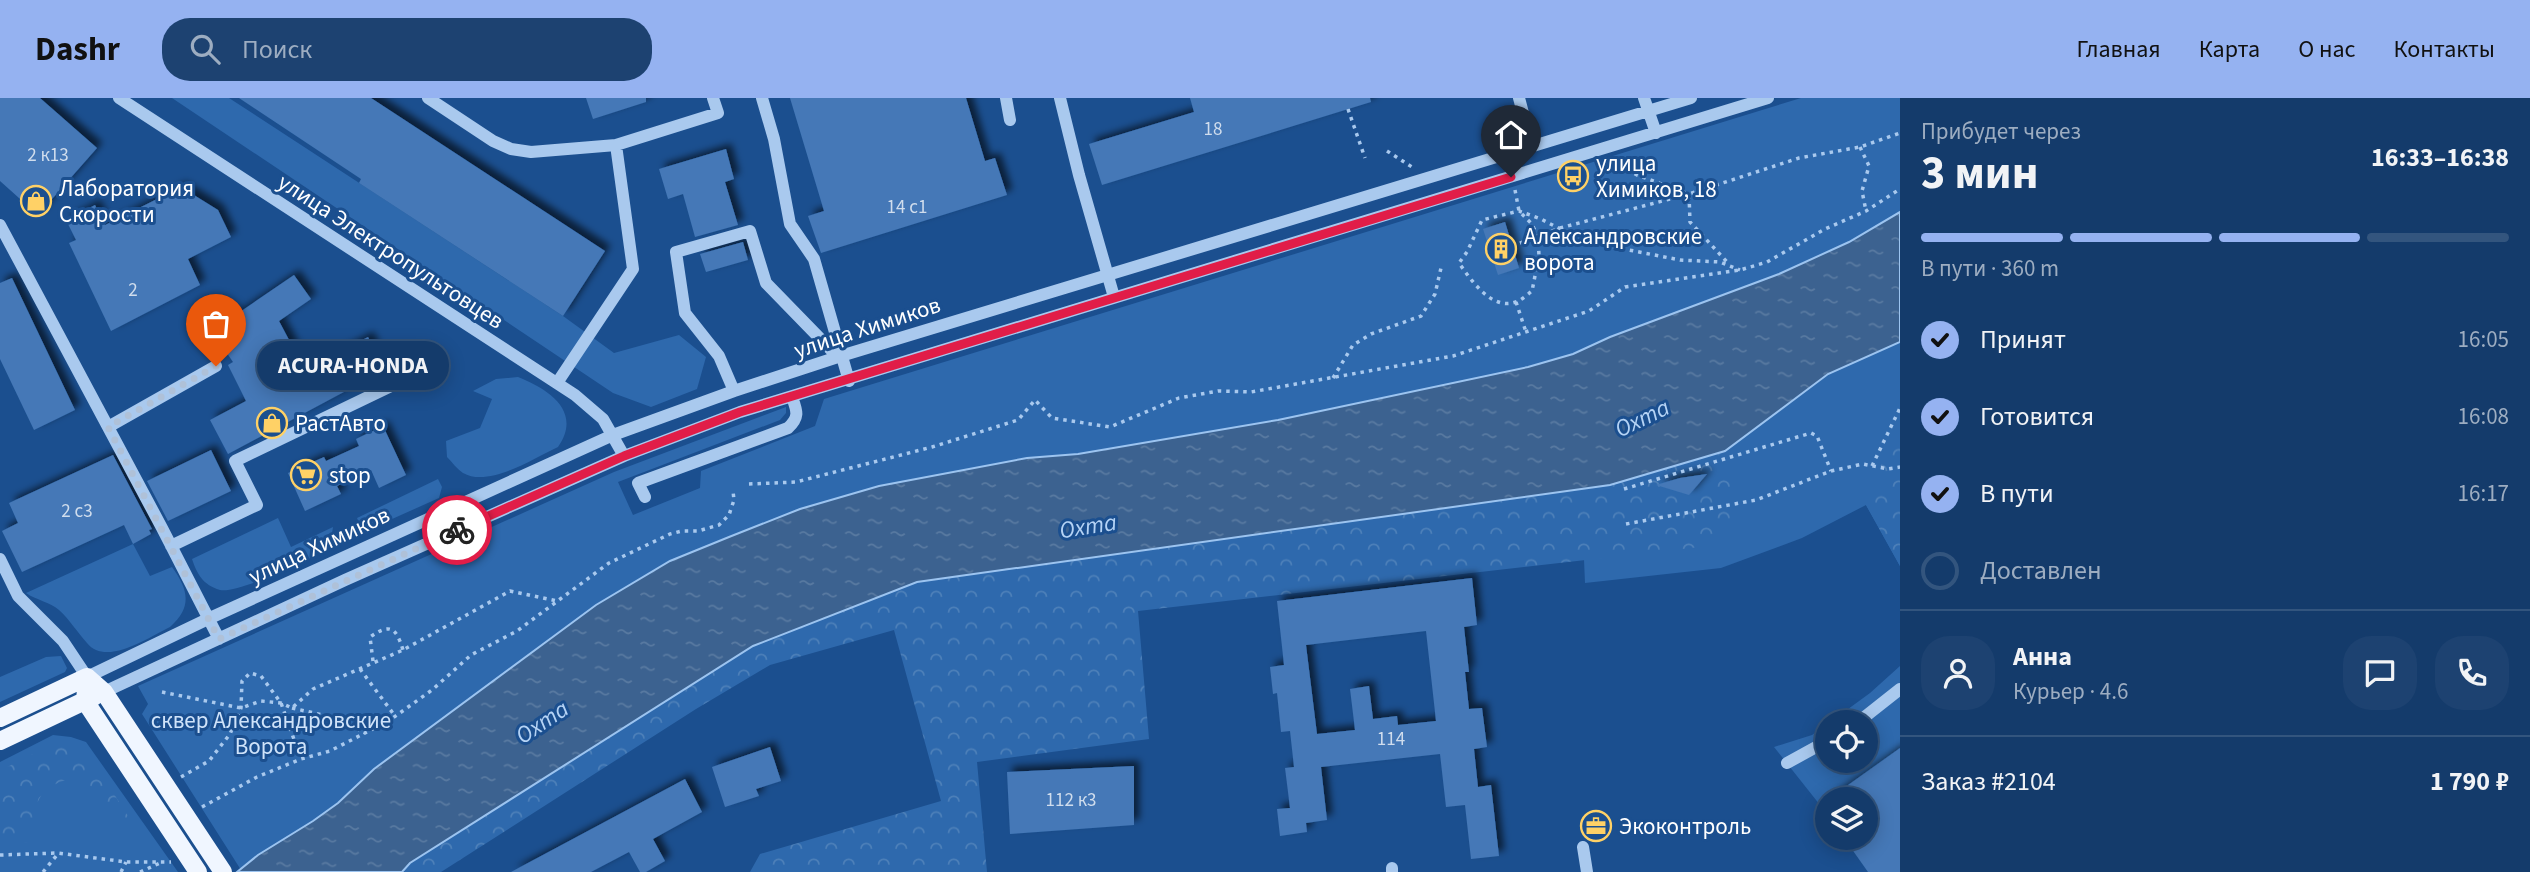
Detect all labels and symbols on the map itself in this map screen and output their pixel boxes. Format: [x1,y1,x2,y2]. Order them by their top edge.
pin [1481,105,1541,177]
house number: 18 [1204,116,1222,143]
house number: 2 к13 [27,142,69,169]
place label: улица Химиков, 18 [1596,147,1717,206]
bus stop icon: улица Химиков, 18 [1556,159,1590,193]
street label: улица Электропультовцев [271,166,510,337]
place label: Лаборатория Скорости [59,172,194,231]
shop icon: Лаборатория Скорости [19,184,53,218]
house number: 14 с1 [887,194,927,221]
place label: Александровские ворота [1524,220,1702,279]
building icon: Александровские ворота [1484,232,1518,266]
house number: 2 [128,277,138,304]
street label: улица Химиков [790,288,945,367]
pin [186,294,246,366]
callout: ACURA-HONDA [258,342,450,390]
water label: Охта [1609,390,1676,447]
shop icon: РастАвто [255,406,289,440]
place label: РастАвто [295,407,386,440]
supermarket icon: stop [289,458,323,492]
place label: stop [329,459,371,492]
courier [422,495,492,565]
house number: 2 с3 [61,498,93,525]
street label: улица Химиков [243,498,395,593]
water label: Охта [1057,505,1119,548]
water label: Охта [509,692,576,753]
park label: сквер Александровские Ворота [151,704,391,763]
house number: 114 [1377,726,1405,753]
house number: 112 к3 [1046,787,1096,814]
office icon: Экоконтроль [1579,809,1613,843]
place label: Экоконтроль [1619,810,1751,843]

